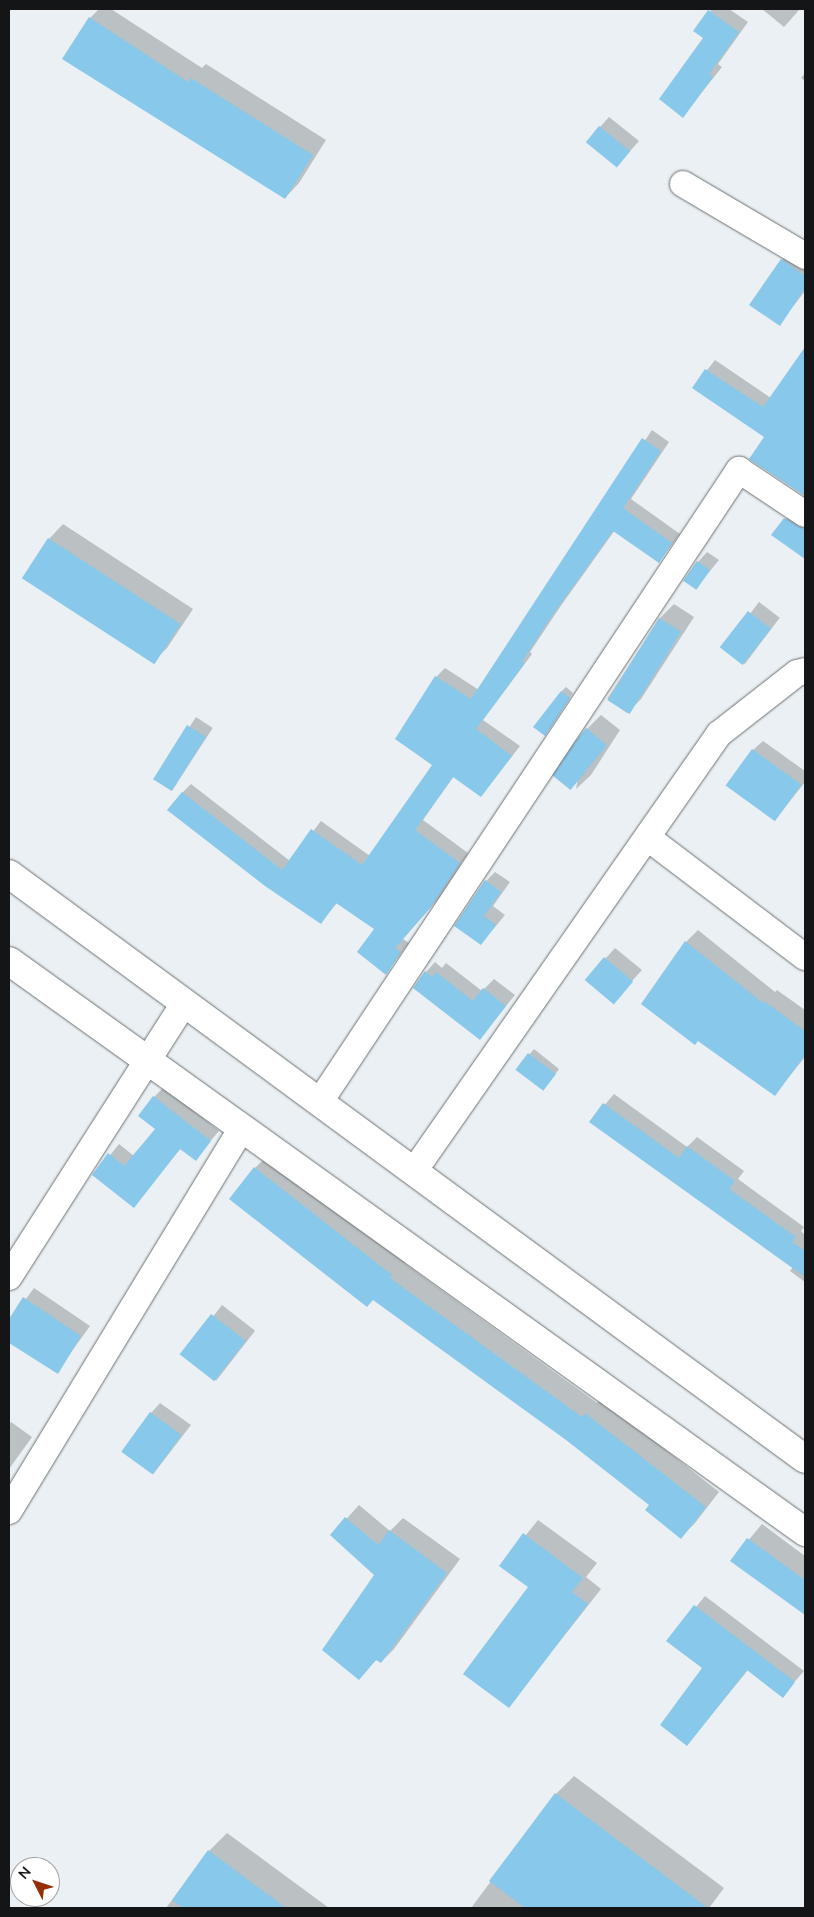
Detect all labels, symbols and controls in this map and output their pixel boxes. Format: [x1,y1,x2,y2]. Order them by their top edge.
north arrow [10,1857,60,1907]
text: N [14,1863,35,1883]

